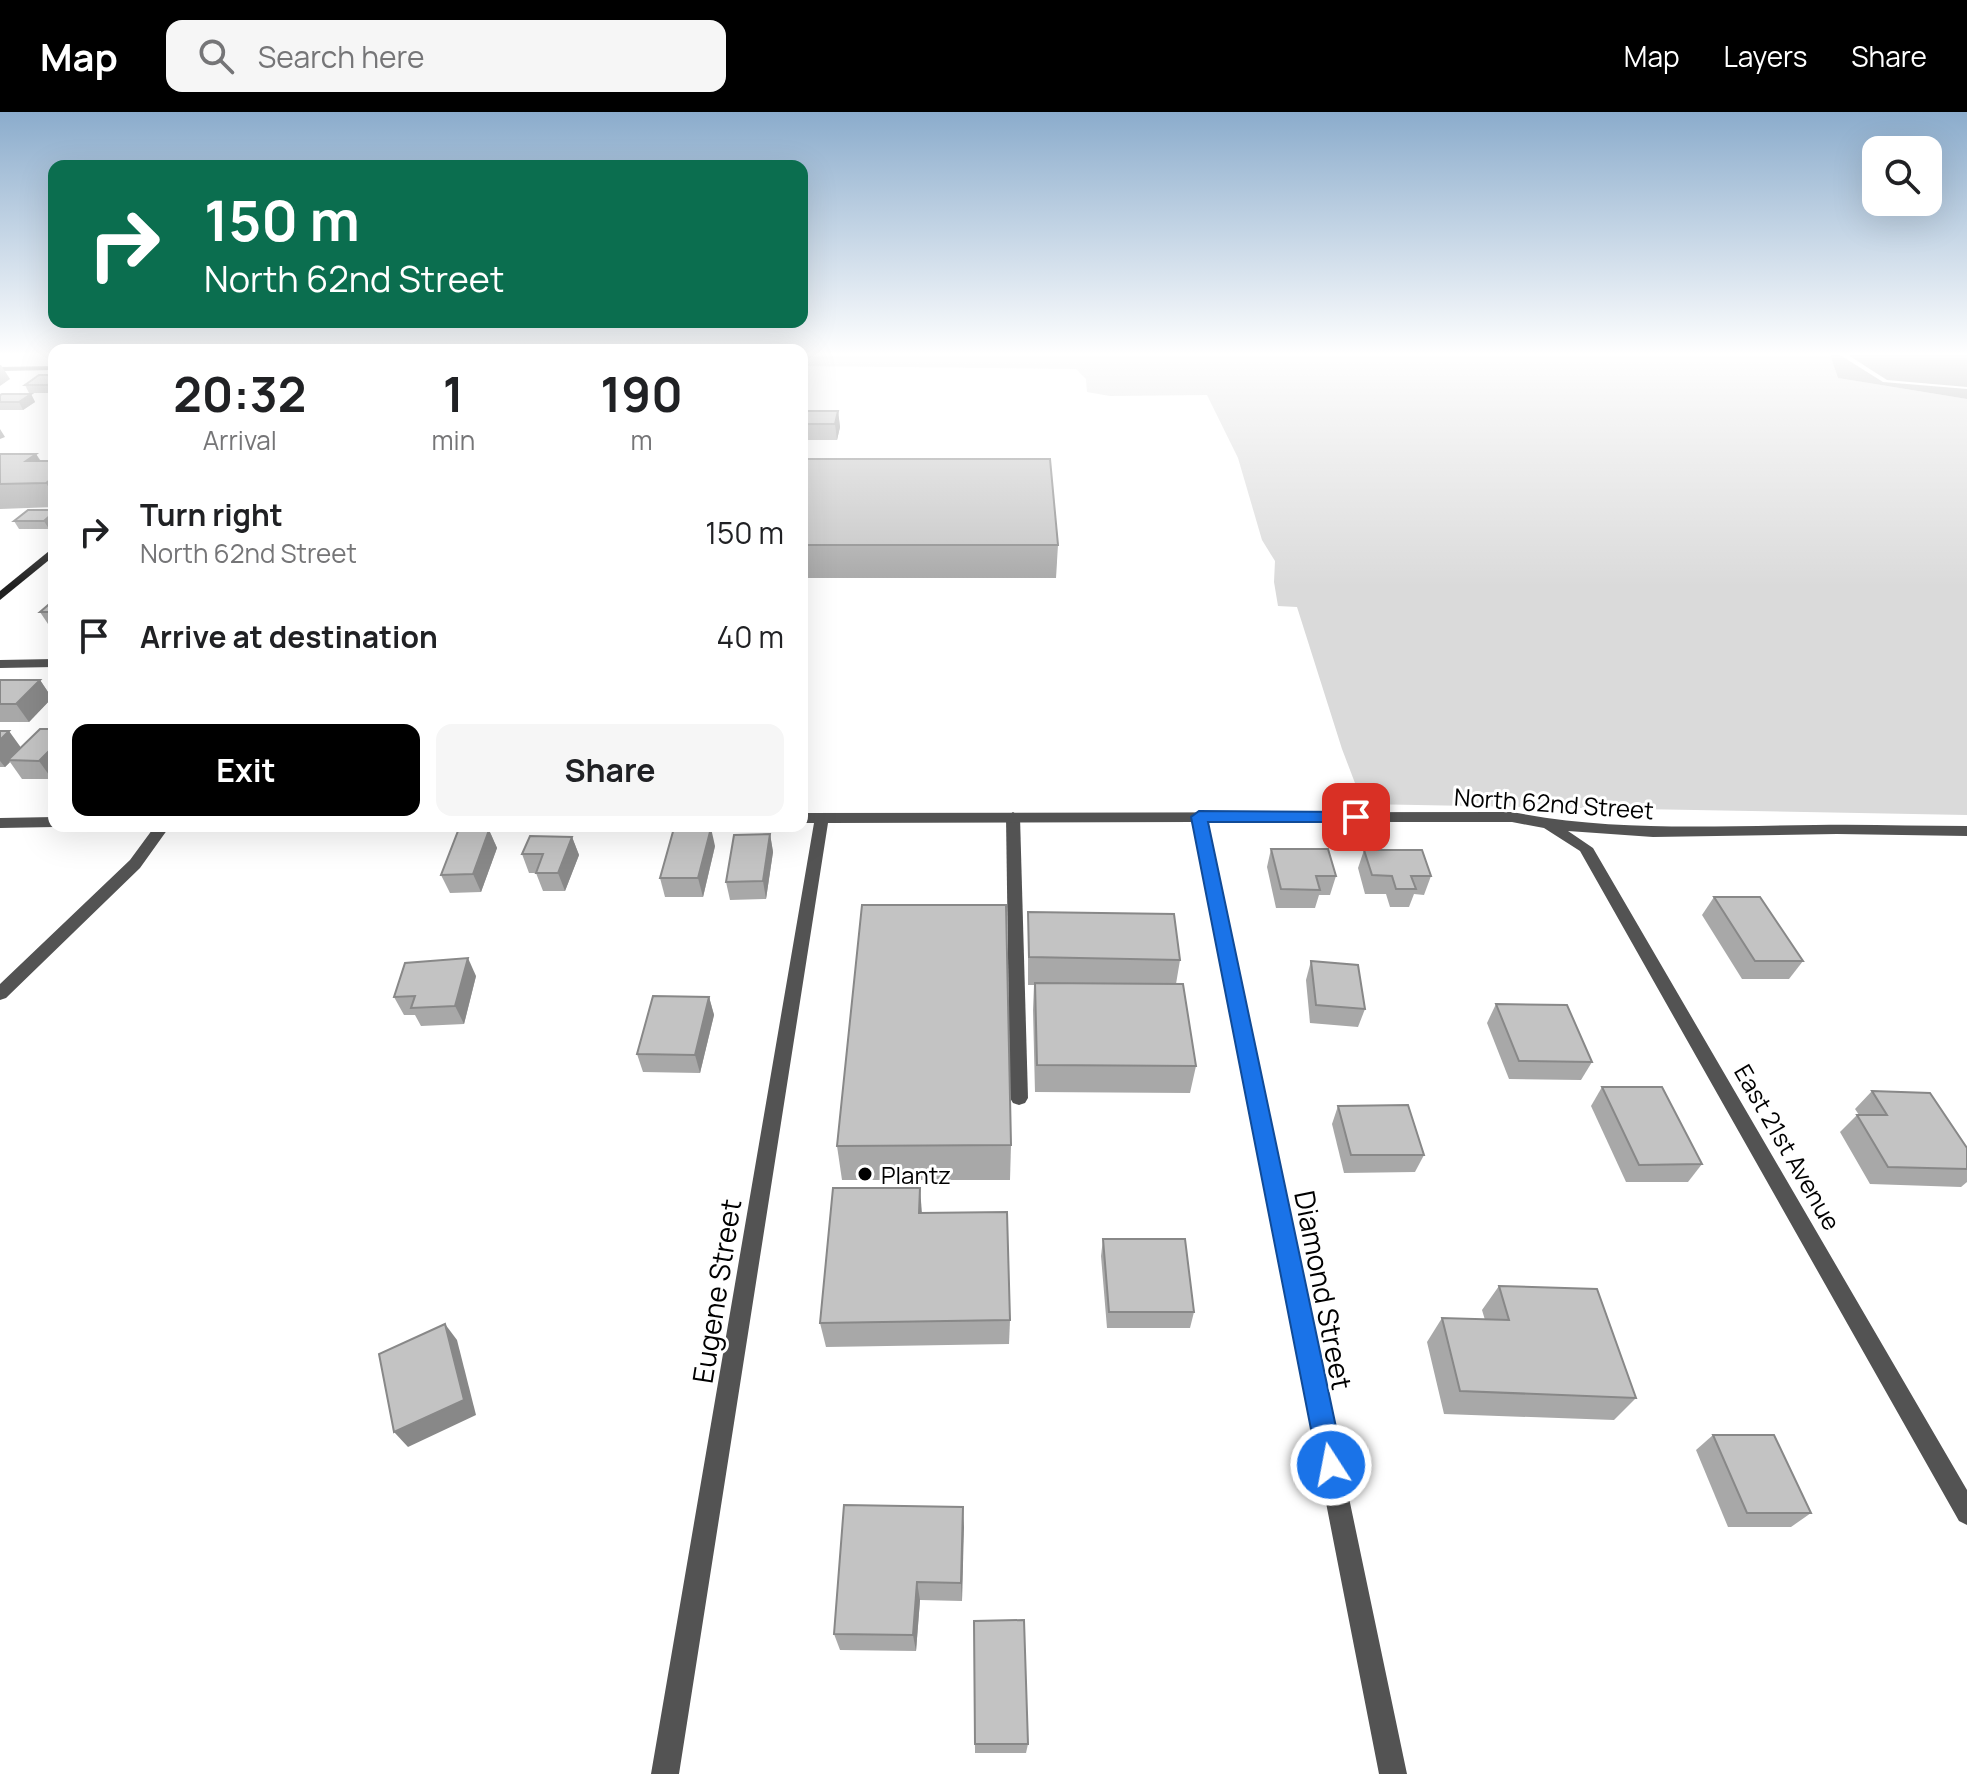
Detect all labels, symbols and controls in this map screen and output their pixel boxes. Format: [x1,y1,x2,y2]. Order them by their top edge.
search box [166,20,726,92]
text: Map [40,30,118,82]
icon: search [194,34,238,78]
text: Search here [258,36,425,77]
text: Map [1624,37,1680,75]
text: Layers [1724,37,1807,75]
text: Share [1851,37,1927,75]
map controls [1862,136,1942,216]
button: search [1862,136,1942,216]
text: 150 m [204,181,360,258]
icon: right [72,192,176,296]
text: North 62nd Street [204,254,504,303]
text: 20:32 [173,361,306,426]
text: 1 [443,361,464,426]
text: 190 [600,361,683,426]
text: Arrival [203,422,277,458]
text: min [432,422,475,458]
text: m [630,422,653,458]
text: Turn right [140,494,283,535]
icon: right [72,510,116,554]
text: 150 m [705,512,784,553]
text: North 62nd Street [140,535,357,571]
icon: arrive [72,614,116,658]
text: Arrive at destination [140,616,438,657]
text: 40 m [717,616,784,657]
button: Exit [72,724,420,816]
button: Share [436,724,784,816]
street label: North 62nd Street [1453,780,1655,826]
pin [1322,783,1390,851]
icon: arrive [1334,795,1378,839]
street label: East 21st Avenue [1727,1058,1849,1236]
place label: Plantz [881,1158,951,1191]
marker: Plantz [856,1165,874,1183]
street label: Diamond Street [1286,1187,1362,1393]
street label: Eugene Street [683,1196,749,1386]
position arrow [1289,1423,1373,1507]

